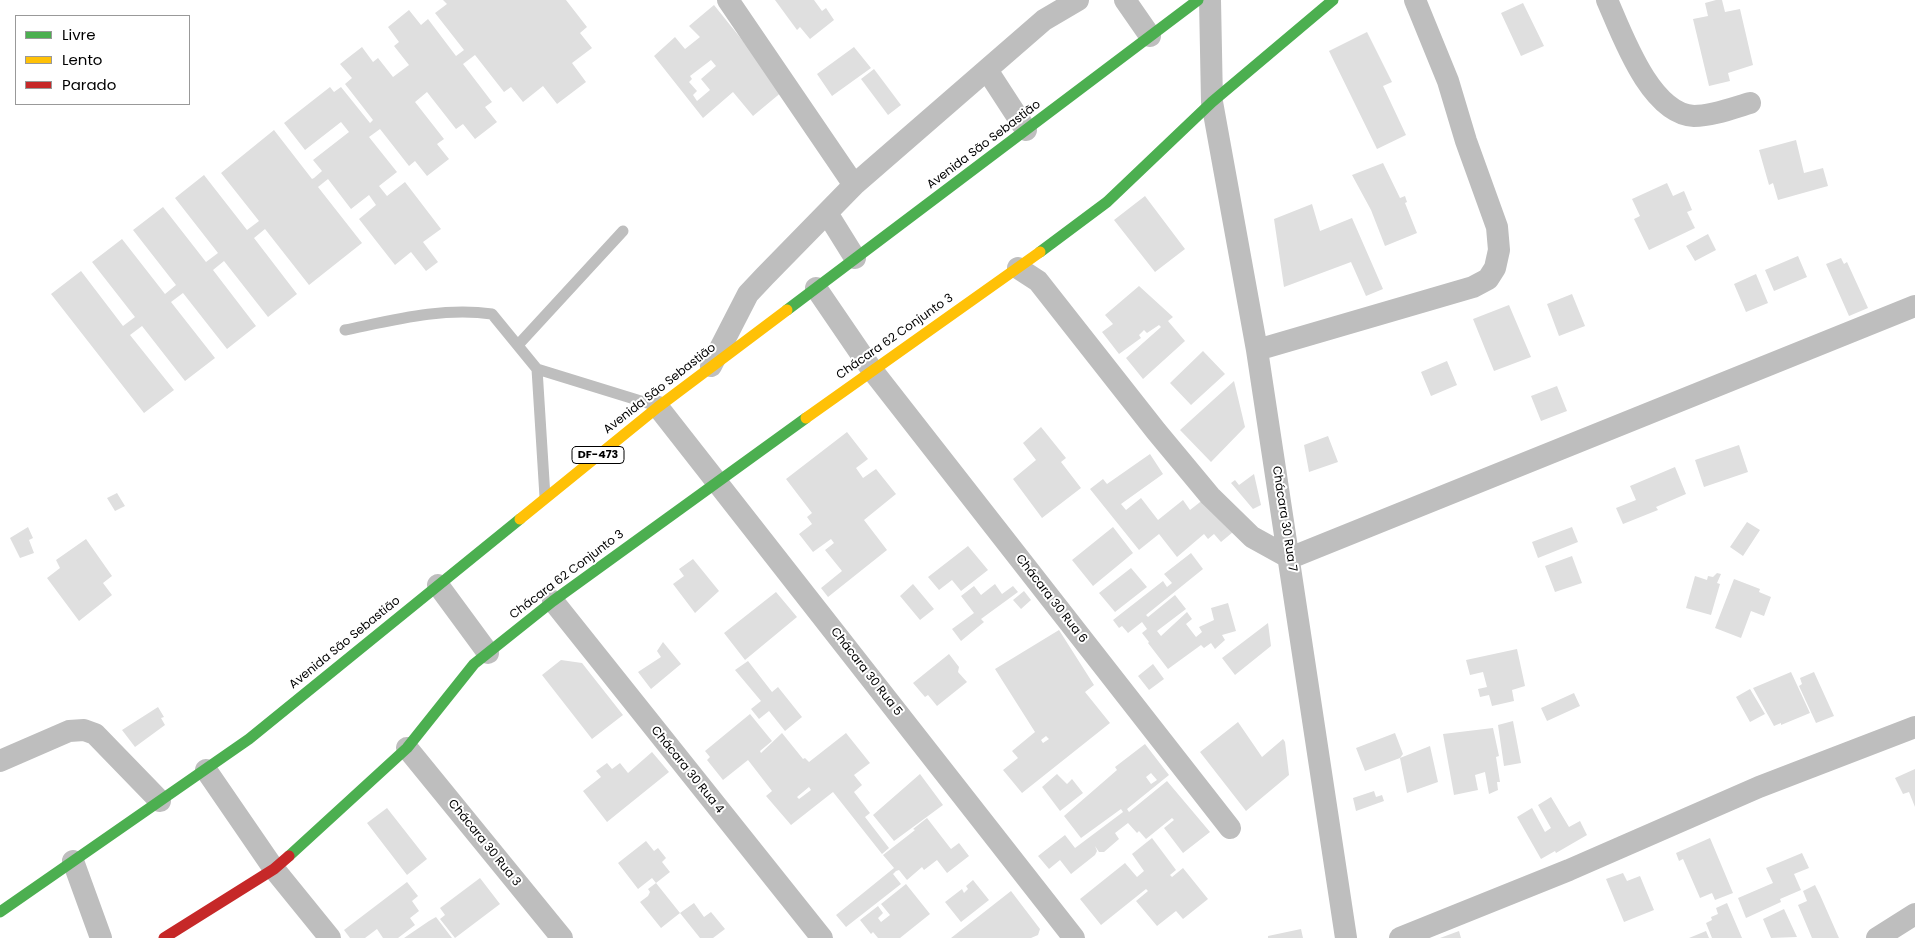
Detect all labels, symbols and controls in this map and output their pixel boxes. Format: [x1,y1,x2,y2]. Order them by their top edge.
legend [15,15,190,105]
text: Livre [62,24,95,45]
text: Lento [62,49,102,70]
text: Parado [62,74,116,95]
street label: Avenida São Sebastião [924,98,1044,192]
street label: Chácara 62 Conjunto 3 [834,291,956,383]
street label: Avenida São Sebastião [601,341,719,437]
road number: DF-473 [572,446,624,464]
street label: Chácara 30 Rua 7 [1269,465,1299,573]
street label: Chácara 62 Conjunto 3 [507,527,627,623]
street label: Chácara 30 Rua 6 [1012,552,1090,646]
street label: Avenida São Sebastião [287,594,403,692]
street label: Chácara 30 Rua 5 [827,625,905,719]
street label: Chácara 30 Rua 4 [647,724,727,816]
street label: Chácara 30 Rua 3 [445,797,523,889]

